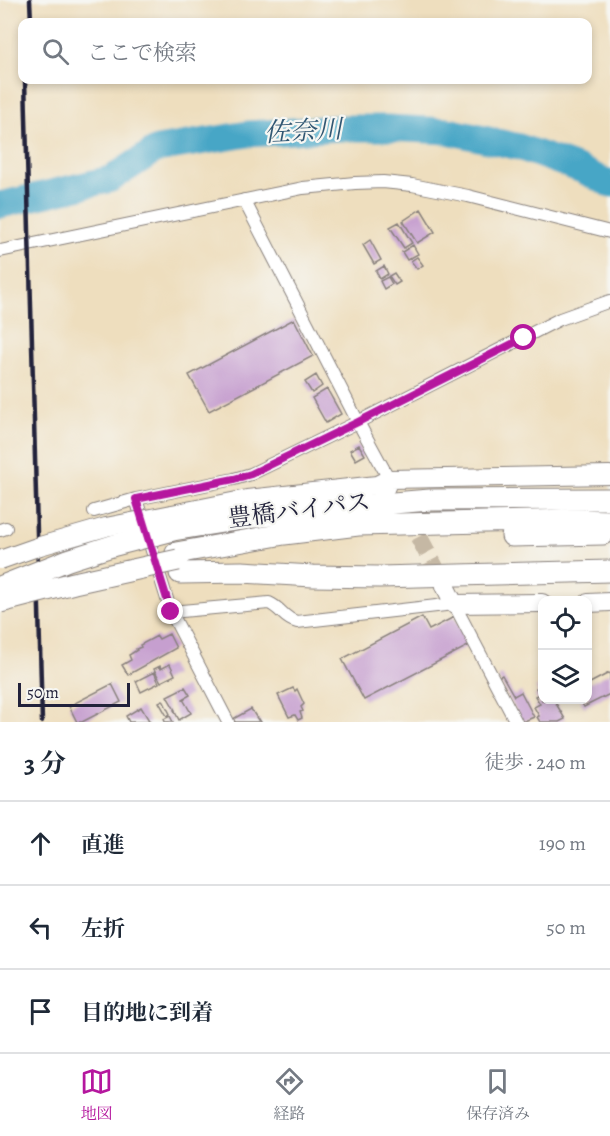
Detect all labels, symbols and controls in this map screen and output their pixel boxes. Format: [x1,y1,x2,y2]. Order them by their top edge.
search box [18,18,592,84]
icon: search [39,35,72,68]
text: ここで検索 [87,38,197,68]
water label: 佐奈川 [263,111,346,151]
route start [510,324,536,350]
street label: 豊橋バイパス [226,485,372,535]
map controls [538,596,592,704]
button: locate [538,596,592,650]
route end [157,598,183,624]
button: layers [538,650,592,704]
scale bar [18,680,130,708]
text: 50 m [27,682,59,704]
text: 3 分 [24,746,66,781]
text: 徒歩 · 240 m [484,749,586,776]
icon: ahead [24,827,57,860]
text: 直進 [81,830,125,860]
text: 190 m [539,830,586,857]
icon: left [24,911,57,944]
text: 左折 [81,914,125,944]
text: 50 m [546,914,586,941]
icon: arrive [24,995,57,1028]
text: 目的地に到着 [81,998,213,1028]
tab: 地図 [80,1065,113,1125]
tab: 経路 [273,1065,306,1125]
tab: 保存済み [466,1065,530,1125]

